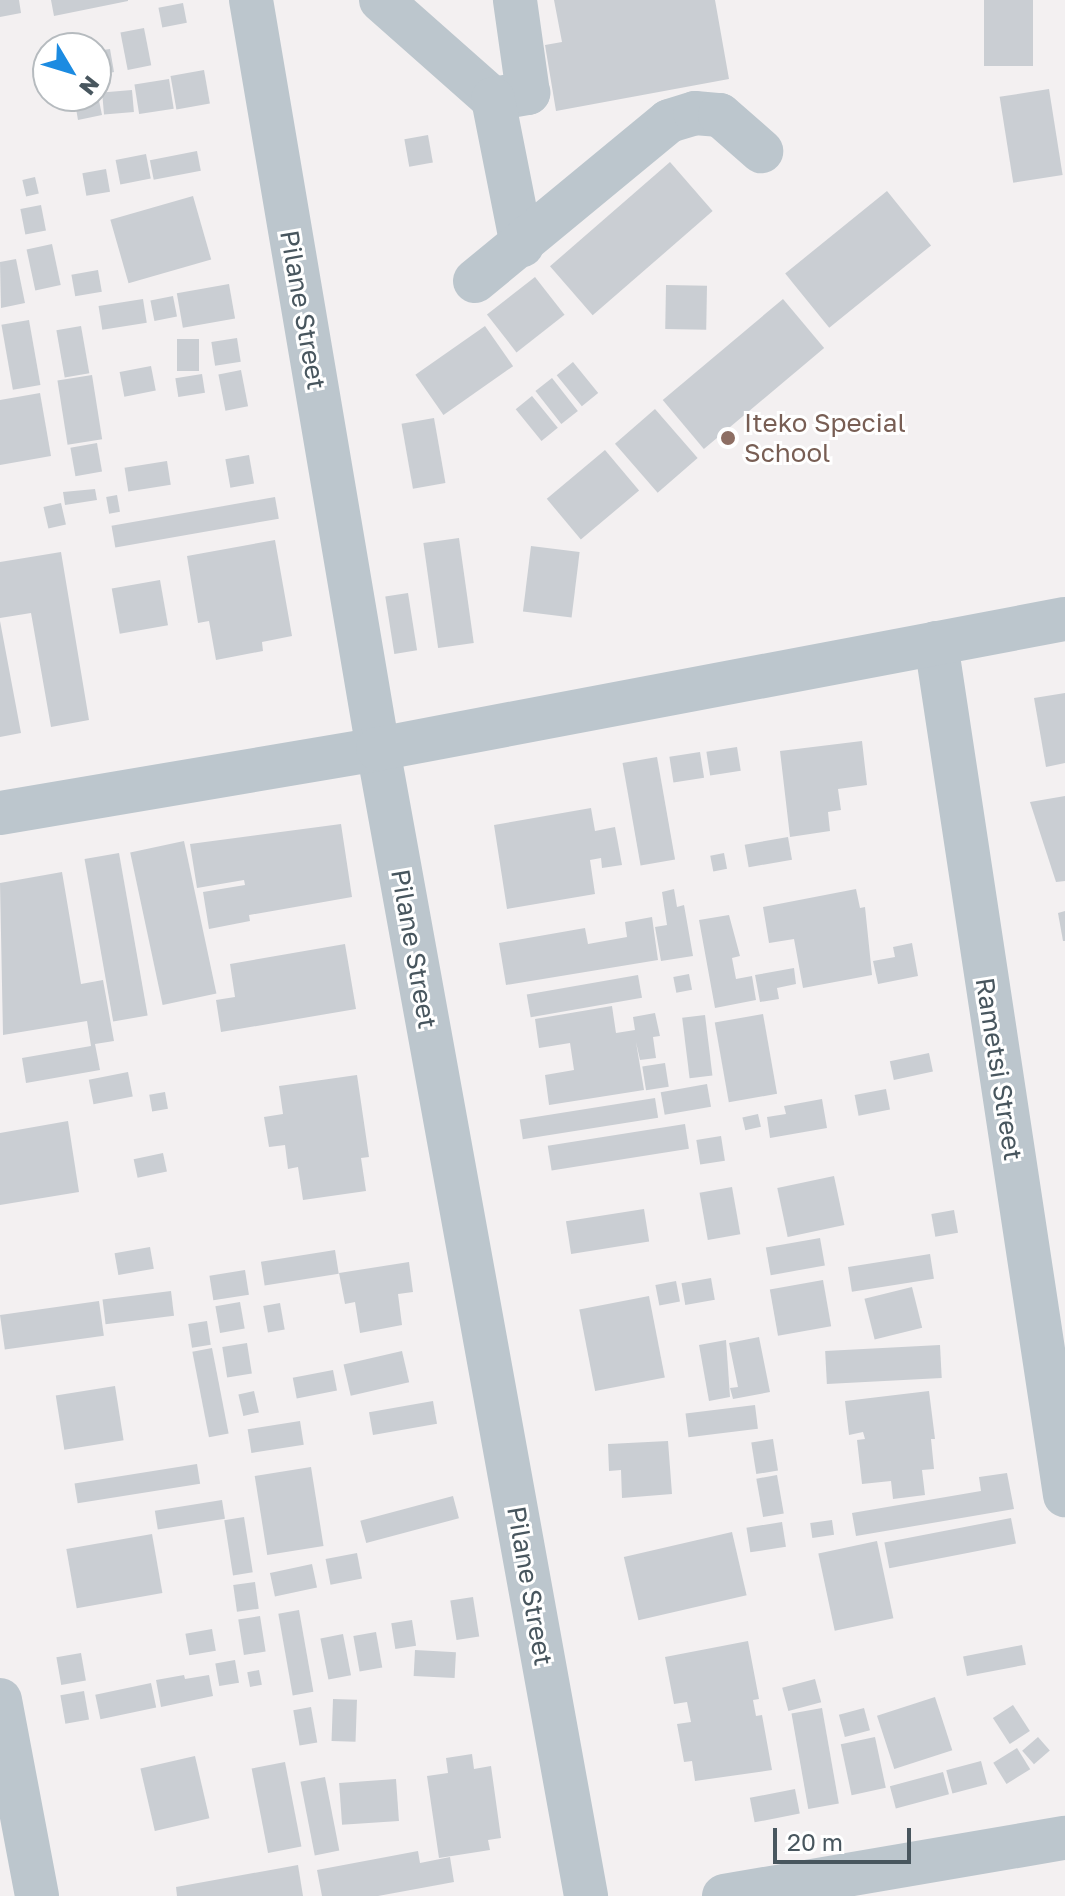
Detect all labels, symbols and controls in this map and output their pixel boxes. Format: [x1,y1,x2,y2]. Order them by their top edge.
north arrow [32,32,112,112]
text: N [74,71,106,101]
street label: Pilane Street [274,228,332,392]
place label: Iteko Special School [744,407,906,468]
marker: Iteko Special School [719,429,737,447]
street label: Pilane Street [385,867,443,1031]
street label: Rametsi Street [969,975,1029,1163]
street label: Pilane Street [501,1504,559,1668]
scale bar [777,1812,915,1862]
text: 20 m [787,1827,843,1856]

